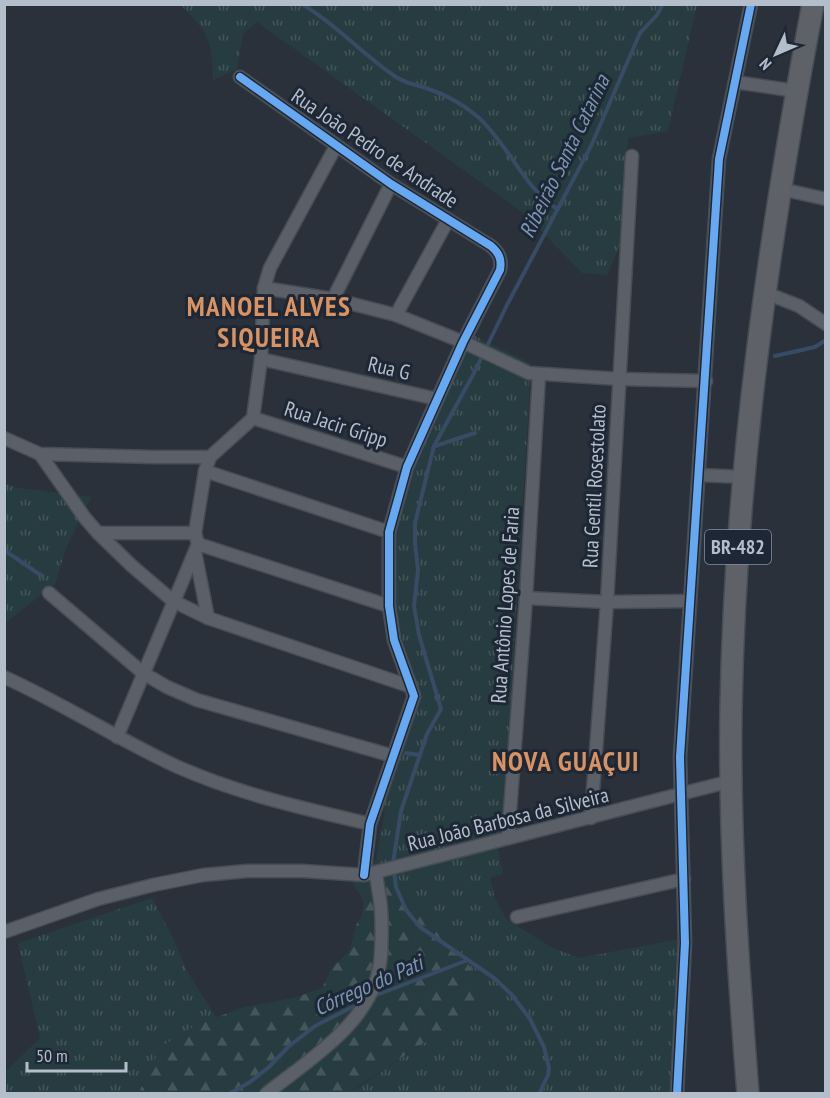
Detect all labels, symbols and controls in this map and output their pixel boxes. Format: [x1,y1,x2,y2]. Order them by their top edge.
north arrow [746,24,806,84]
text: N [755,54,775,74]
water label: Ribeirão Santa Catarina [512,69,616,242]
street label: Rua João Pedro de Andrade [286,82,464,214]
district label: MANOEL ALVES SIQUEIRA [187,289,351,354]
street label: Rua G [365,350,413,386]
street label: Rua Jacir Gripp [281,395,391,453]
street label: Rua Gentil Rosestolato [576,403,612,569]
street label: Rua Antônio Lopes de Faria [485,506,525,704]
road number: BR-482 [705,530,771,564]
district label: NOVA GUAÇUI [492,744,640,778]
street label: Rua João Barbosa da Silveira [405,781,611,857]
water label: Córrego do Pati [309,947,430,1021]
scale bar [27,1035,126,1073]
text: 50 m [36,1044,68,1067]

